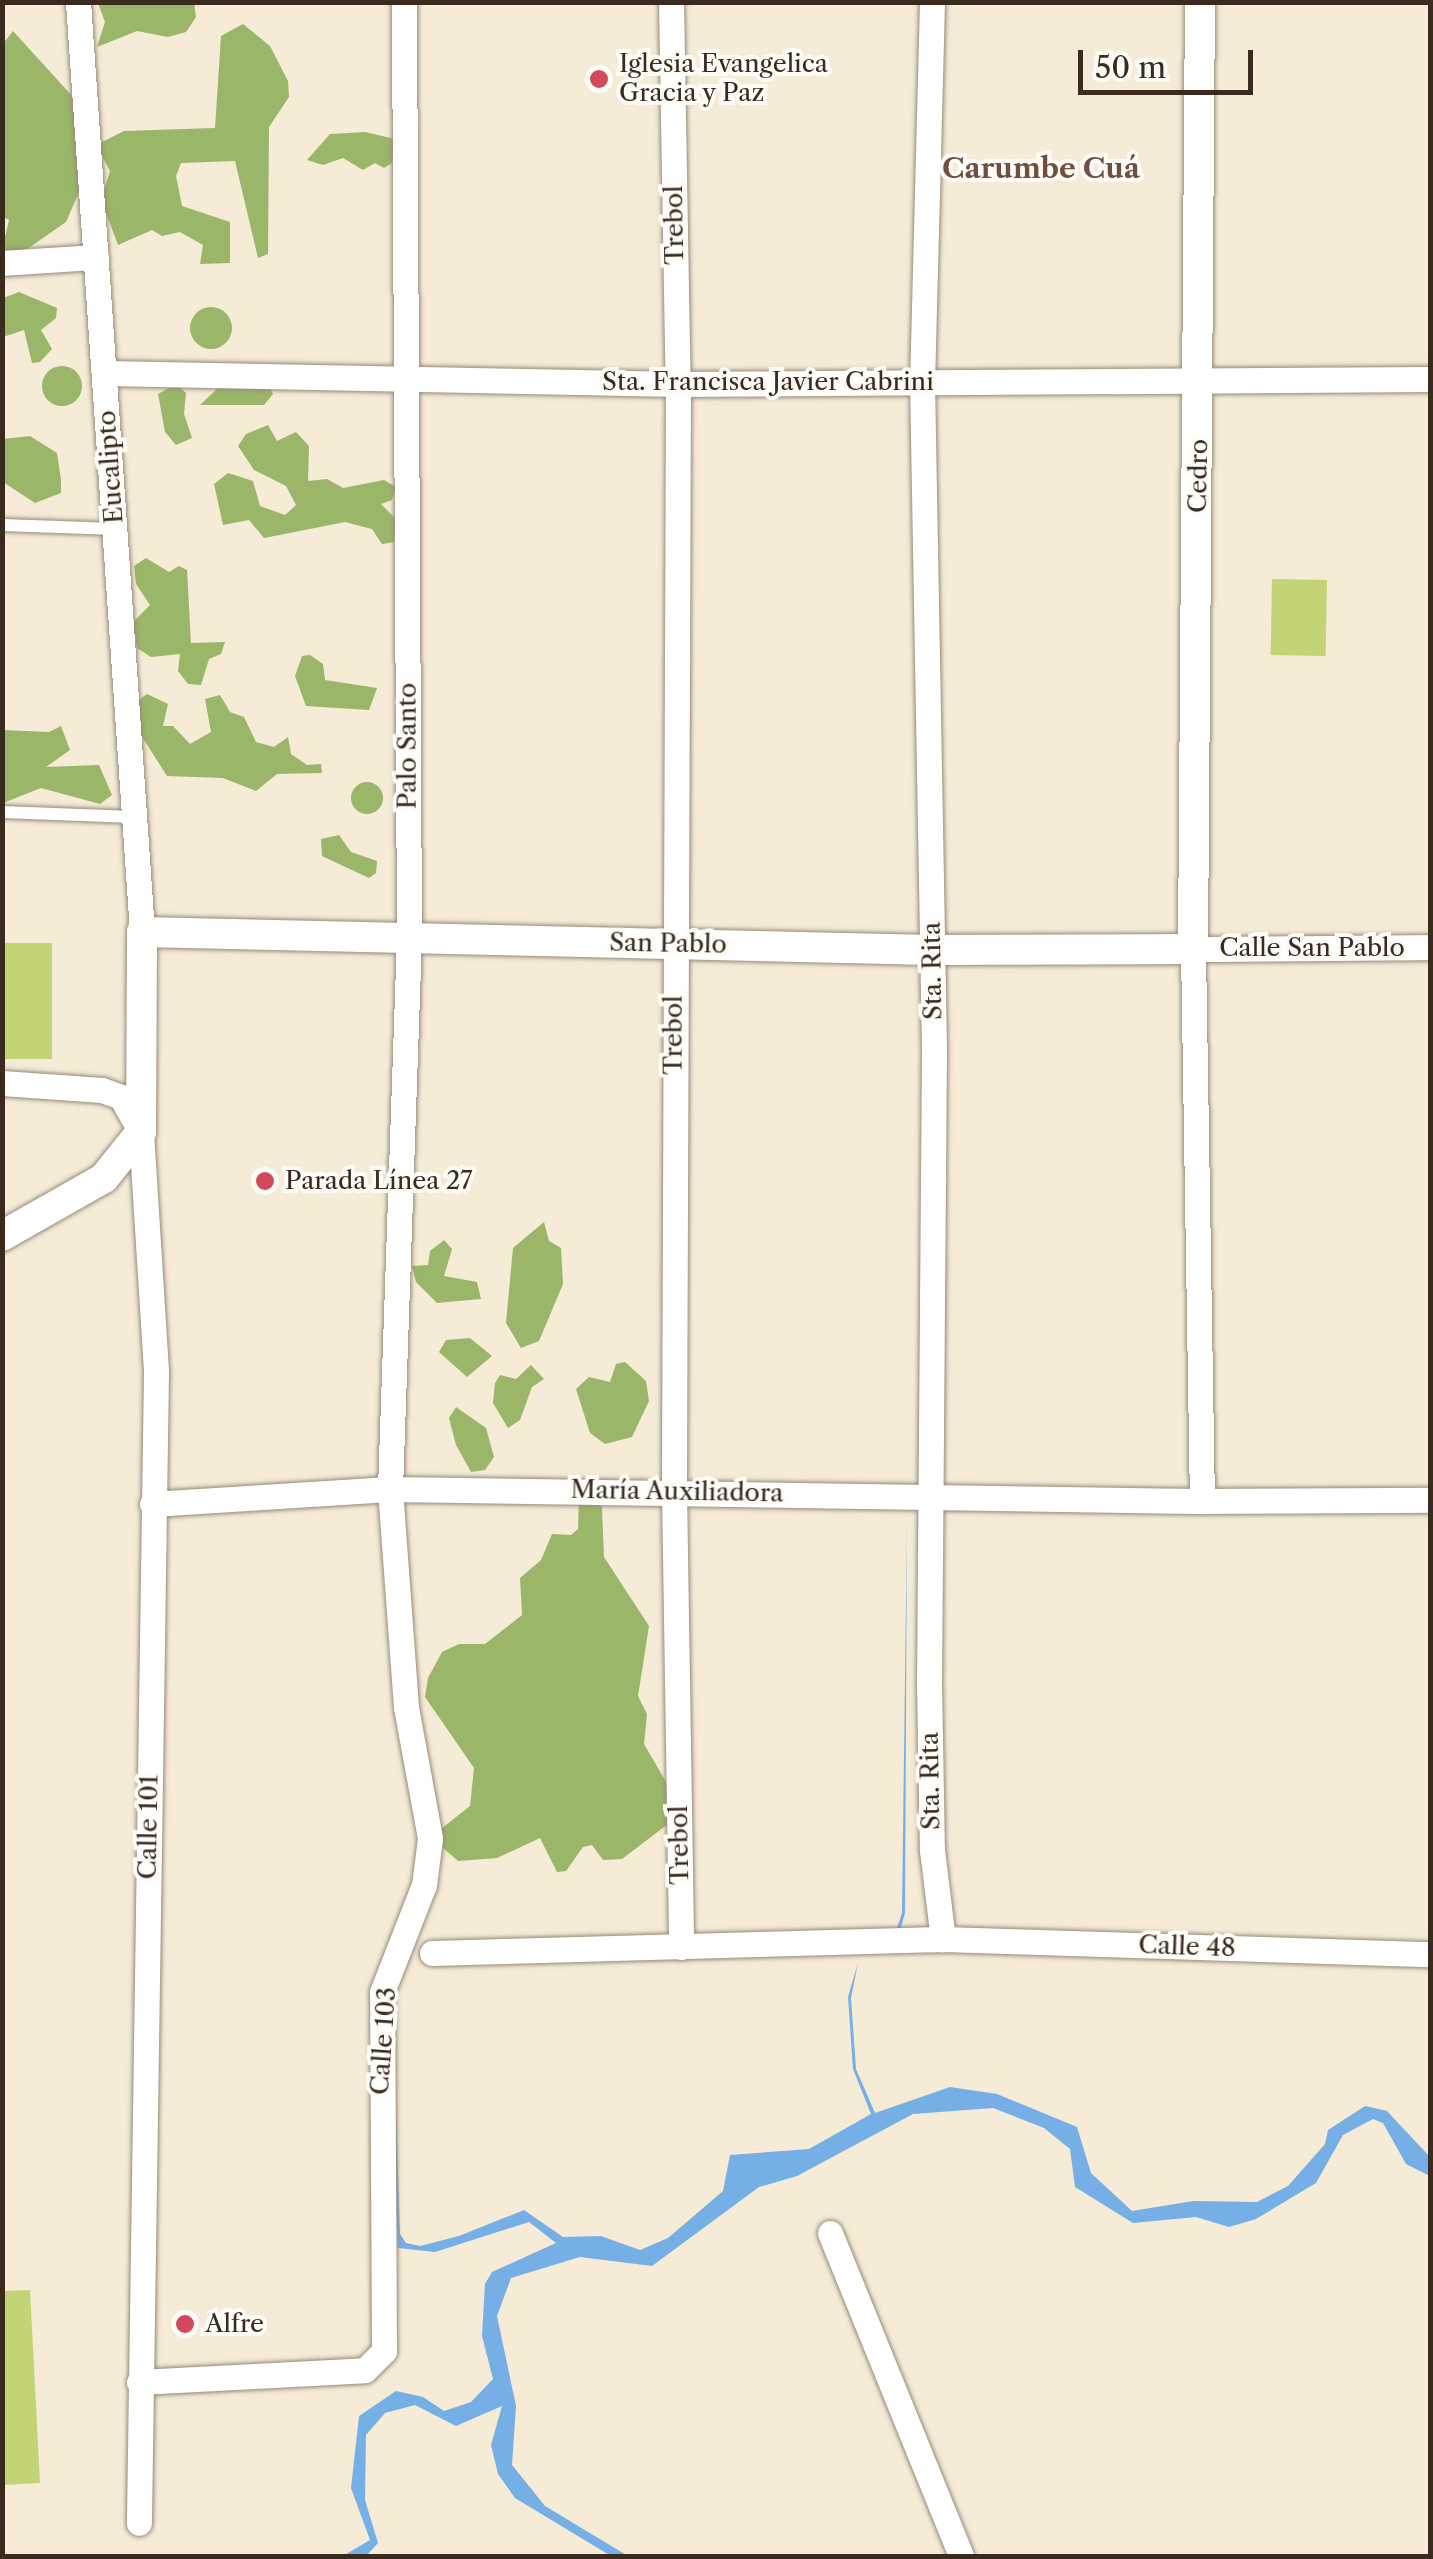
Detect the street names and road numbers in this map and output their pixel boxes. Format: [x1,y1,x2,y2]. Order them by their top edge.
street label: Trebol [659,185,691,265]
street label: Sta. Francisca Javier Cabrini [602,367,934,397]
street label: Eucalipto [92,409,130,525]
street label: Cedro [1183,439,1215,513]
street label: Palo Santo [393,683,423,809]
street label: Sta. Rita [917,922,949,1020]
street label: San Pablo [609,928,727,960]
street label: Calle San Pablo [1219,933,1405,963]
street label: Trebol [659,995,689,1075]
street label: María Auxiliadora [570,1475,784,1509]
street label: Sta. Rita [915,1732,947,1830]
street label: Calle 101 [133,1774,165,1880]
street label: Trebol [664,1805,696,1885]
street label: Calle 48 [1138,1930,1236,1964]
street label: Calle 103 [365,1986,403,2096]

